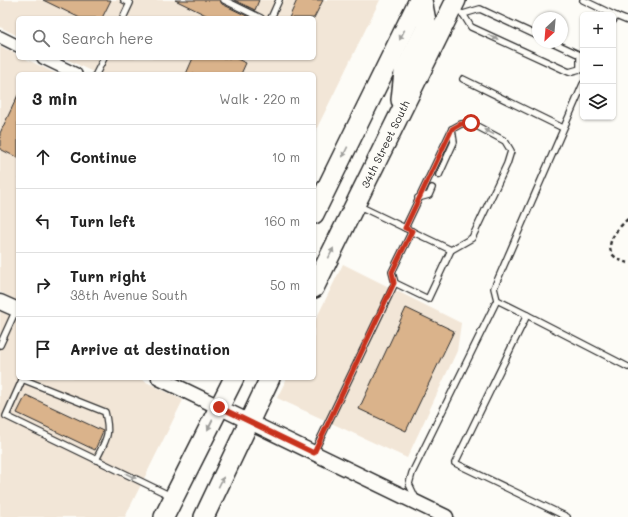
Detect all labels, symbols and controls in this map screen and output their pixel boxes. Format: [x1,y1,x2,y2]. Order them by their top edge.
north arrow [532,12,568,48]
map controls [580,12,616,120]
button: + [580,12,616,48]
search box [16,16,316,60]
icon: search [30,27,52,49]
text: Search here [62,28,153,48]
one-way arrow [399,29,405,41]
one-way arrow [487,34,498,40]
button: − [580,48,616,84]
button: layers [580,84,616,120]
text: 3 min [32,87,77,109]
text: Walk · 220 m [219,90,300,107]
street label: 34th Street South [357,98,413,190]
route start [462,114,480,132]
one-way arrow [483,129,495,136]
icon: ahead [32,146,54,168]
one-way arrow [342,146,348,157]
text: Continue [70,147,137,167]
text: 10 m [272,148,300,165]
icon: left [32,210,54,232]
text: Turn left [70,211,135,231]
text: 160 m [264,212,300,229]
one-way arrow [328,247,334,259]
text: Turn right [70,266,147,286]
icon: right [32,274,54,296]
text: 50 m [270,276,300,293]
text: 38th Avenue South [70,286,187,303]
icon: arrive [32,338,54,360]
text: Arrive at destination [70,339,230,359]
route end [210,398,228,416]
one-way arrow [207,420,213,431]
one-way arrow [125,473,137,480]
one-way arrow [218,476,224,488]

